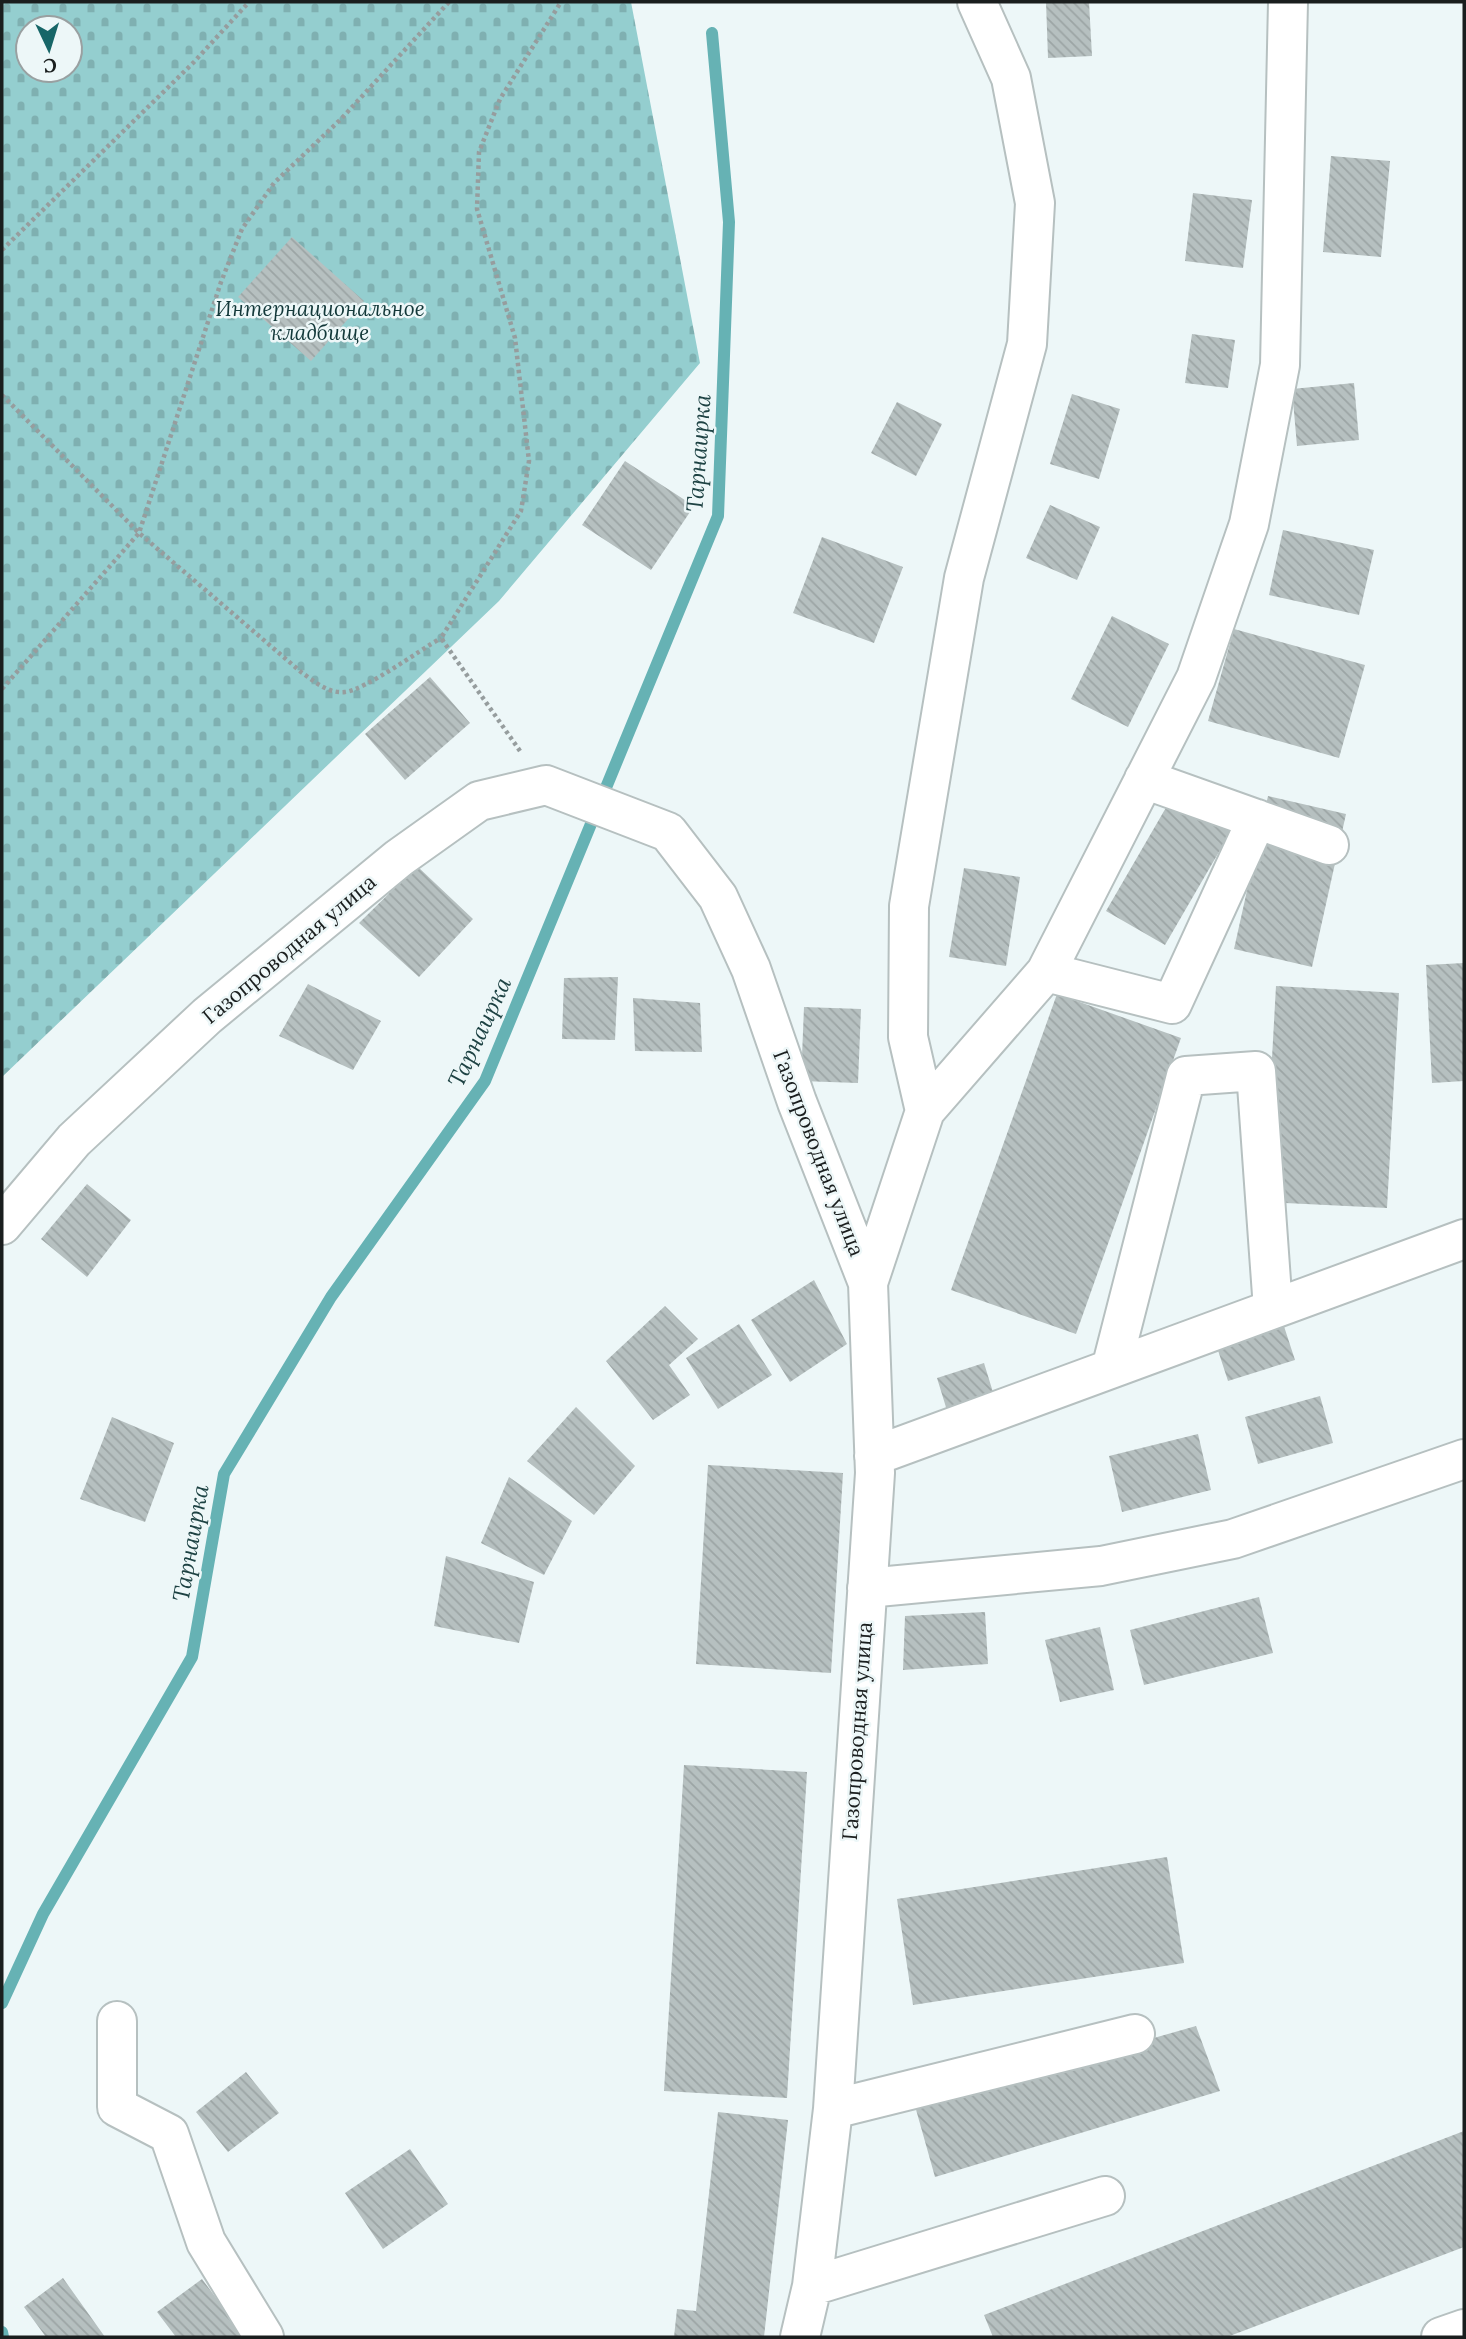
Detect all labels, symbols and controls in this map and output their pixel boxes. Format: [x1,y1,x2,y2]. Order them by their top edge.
north arrow [14,14,84,84]
text: С [43,54,58,78]
park label: Интернациональное кладбище [215,295,425,346]
water label: Тарнаирка [679,393,717,513]
street label: Газопроводная улица [196,868,382,1030]
water label: Тарнаирка [441,972,517,1092]
street label: Газопроводная улица [767,1046,871,1260]
water label: Тарнаирка [165,1482,215,1604]
street label: Газопроводная улица [836,1621,878,1841]

